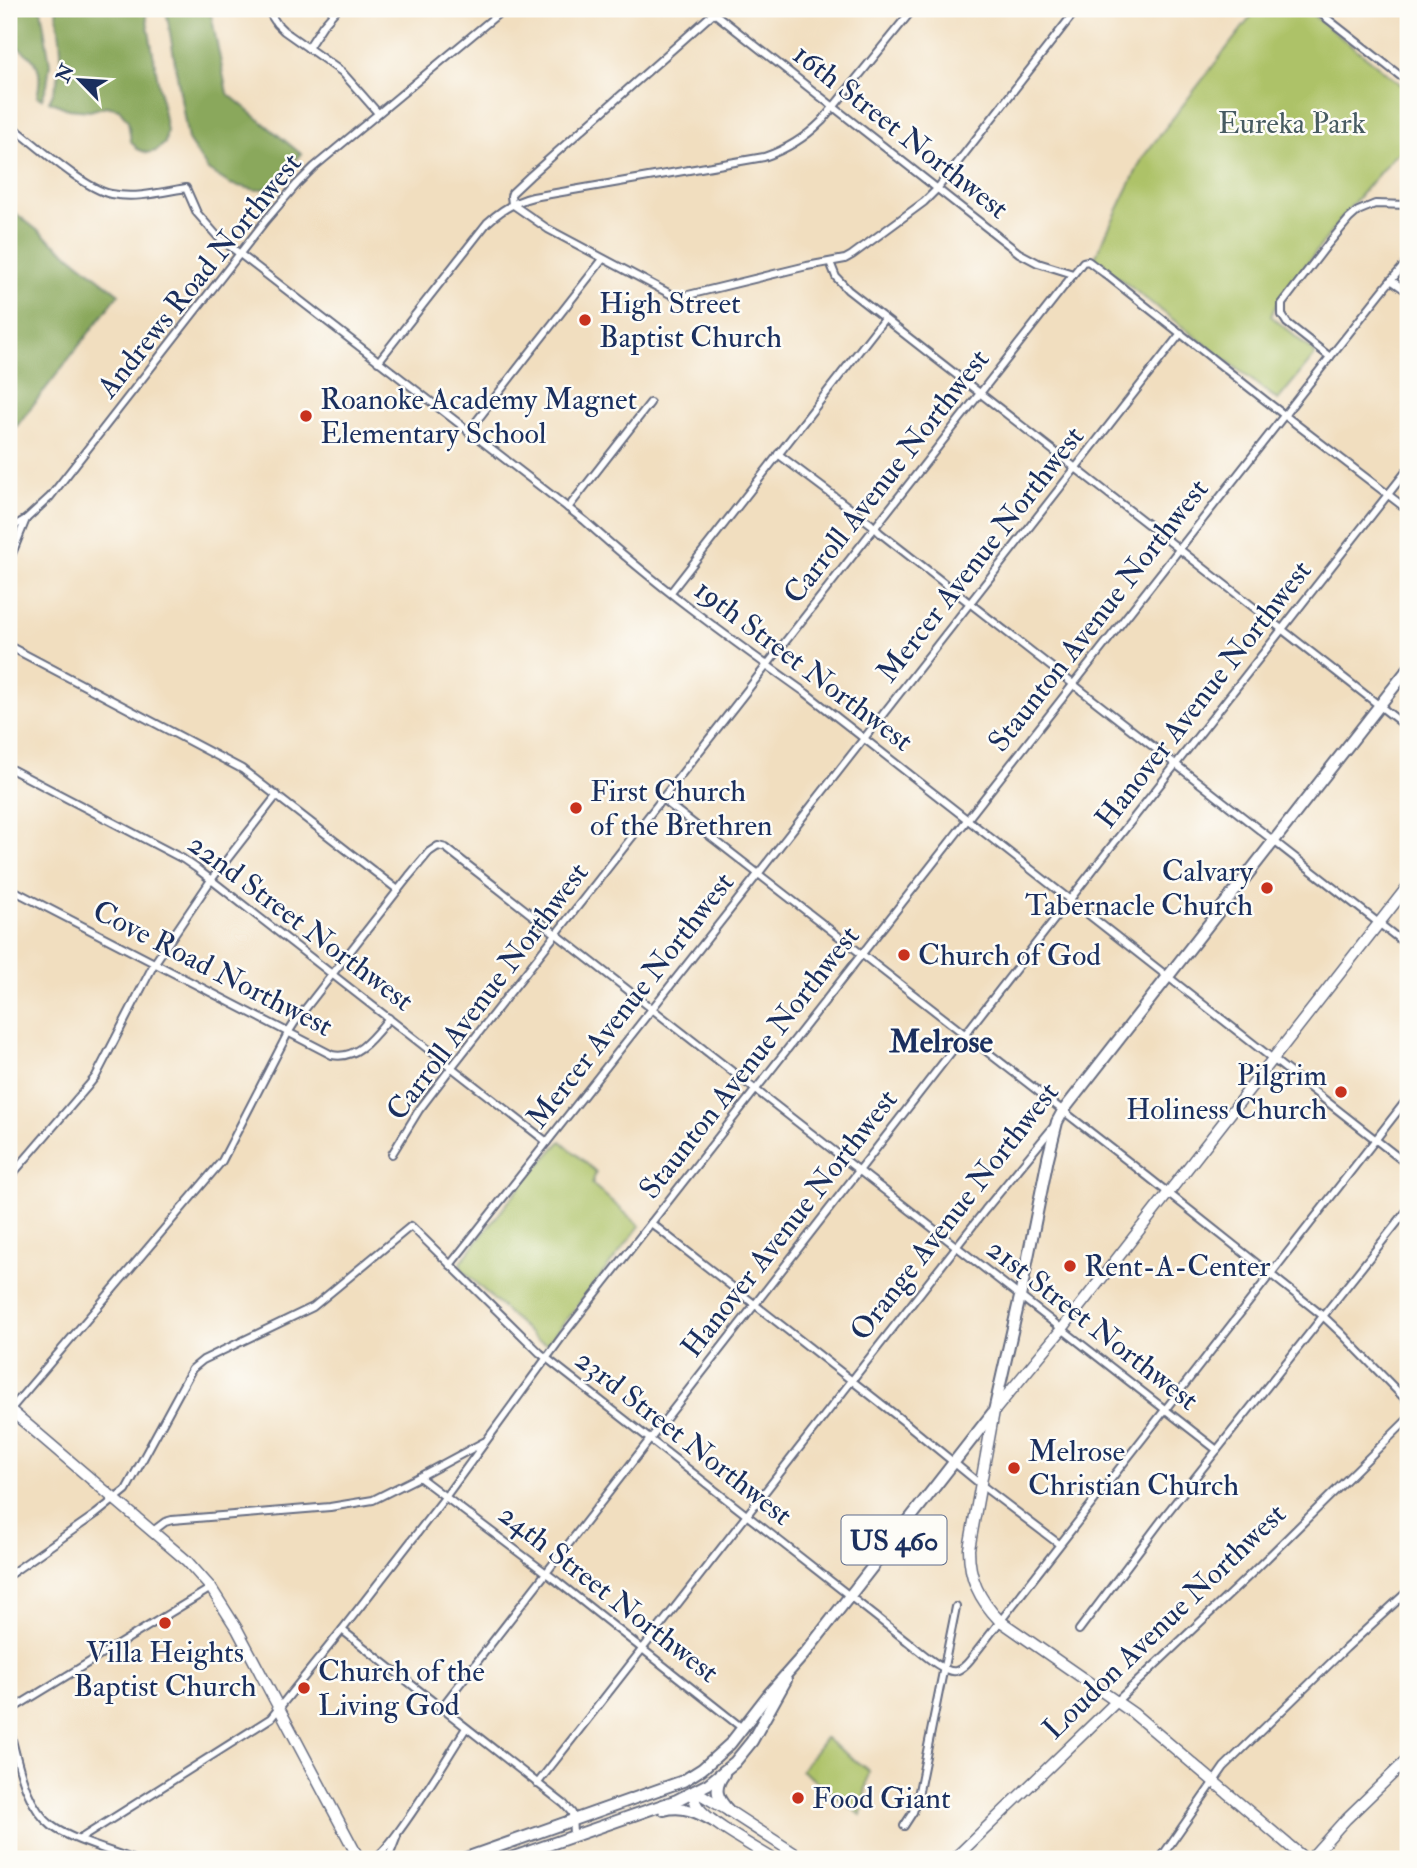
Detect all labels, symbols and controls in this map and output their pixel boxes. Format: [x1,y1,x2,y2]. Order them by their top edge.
street label: 16th Street Northwest [785,36,1016,227]
north arrow [46,46,116,116]
text: N [51,60,80,87]
park label: Eureka Park [1218,105,1366,142]
street label: Andrews Road Northwest [89,145,310,406]
place label: High Street Baptist Church [599,285,782,356]
marker: High Street Baptist Church [577,312,593,328]
street label: Carroll Avenue Northwest [775,341,998,611]
place label: Roanoke Academy Magnet Elementary School [320,381,637,452]
marker: Roanoke Academy Magnet Elementary School [298,408,314,424]
street label: Mercer Avenue Northwest [869,419,1092,690]
street label: Staunton Avenue Northwest [980,471,1217,759]
street label: Hanover Avenue Northwest [1087,553,1320,836]
street label: 19th Street Northwest [687,571,920,760]
place label: First Church of the Brethren [590,773,772,844]
marker: First Church of the Brethren [568,800,584,816]
street label: 22nd Street Northwest [180,825,421,1020]
place label: Calvary Tabernacle Church [1025,853,1254,924]
street label: Carroll Avenue Northwest [378,855,597,1128]
street label: Mercer Avenue Northwest [519,865,742,1136]
marker: Calvary Tabernacle Church [1259,880,1275,896]
street label: Cove Road Northwest [87,892,339,1045]
street label: Staunton Avenue Northwest [631,918,868,1206]
place label: Church of God [918,937,1101,974]
marker: Church of God [896,947,912,963]
district label: Melrose [888,1022,993,1062]
place label: Pilgrim Holiness Church [1126,1057,1327,1128]
street label: Orange Avenue Northwest [842,1074,1067,1348]
street label: Hanover Avenue Northwest [673,1082,906,1365]
marker: Pilgrim Holiness Church [1333,1084,1349,1100]
street label: 21st Street Northwest [979,1230,1206,1419]
place label: Rent-A-Center [1084,1248,1271,1285]
marker: Rent-A-Center [1062,1258,1078,1274]
street label: 23rd Street Northwest [568,1341,800,1534]
place label: Melrose Christian Church [1028,1433,1239,1504]
marker: Melrose Christian Church [1006,1460,1022,1476]
street label: Loudon Avenue Northwest [1035,1495,1294,1747]
street label: 24th Street Northwest [491,1496,726,1691]
road number: US 460 [842,1516,946,1564]
marker: Villa Heights Baptist Church [157,1615,173,1631]
place label: Villa Heights Baptist Church [73,1634,257,1705]
place label: Church of the Living God [318,1653,485,1724]
marker: Church of the Living God [296,1680,312,1696]
place label: Food Giant [812,1780,951,1817]
marker: Food Giant [790,1790,806,1806]

